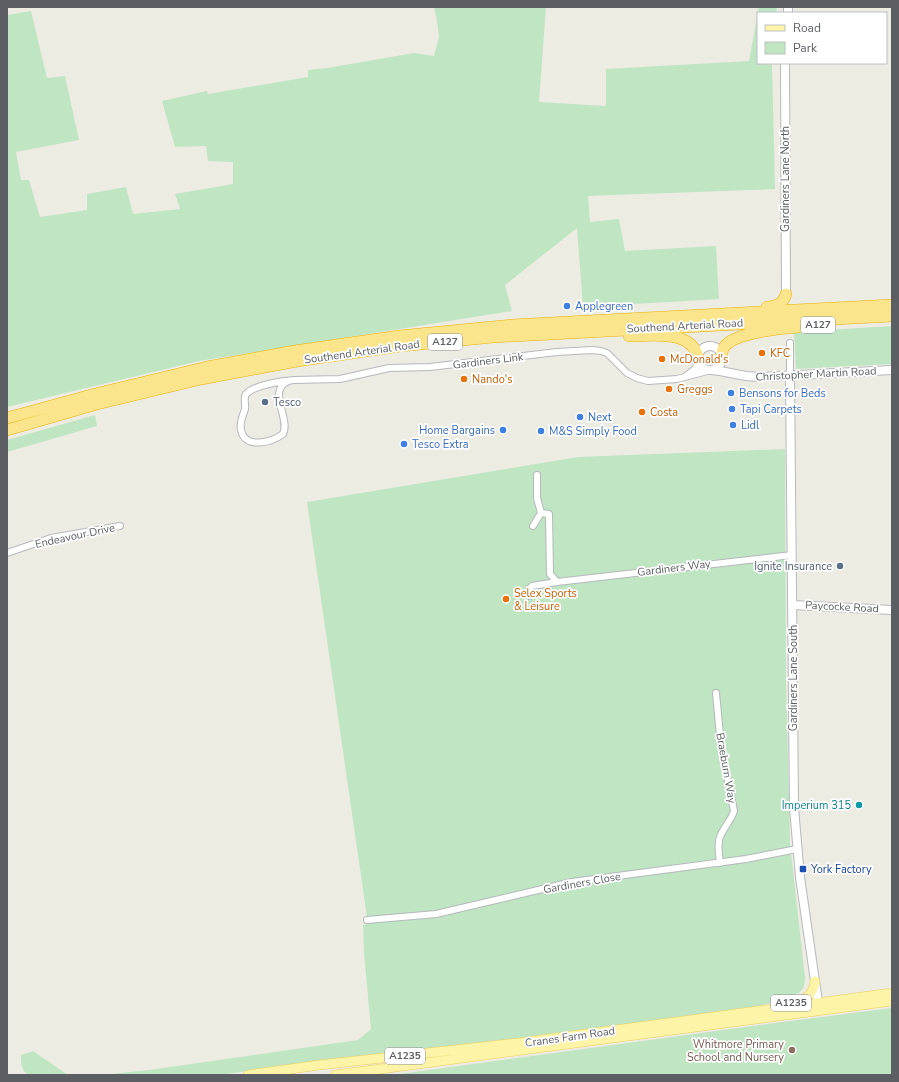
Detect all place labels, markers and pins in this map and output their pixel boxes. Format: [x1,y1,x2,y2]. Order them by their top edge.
place label: Applegreen [575,299,633,314]
marker: Applegreen [562,301,572,311]
place label: KFC [770,346,790,361]
marker: KFC [757,348,767,358]
place label: McDonald's [670,352,728,367]
marker: McDonald's [657,354,667,364]
place label: Nando's [472,372,512,387]
marker: Nando's [459,374,469,384]
place label: Greggs [677,382,713,397]
marker: Greggs [664,384,674,394]
place label: Bensons for Beds [739,386,826,401]
marker: Bensons for Beds [726,388,736,398]
place label: Tesco [273,395,301,410]
marker: Tesco [260,397,270,407]
place label: Tapi Carpets [740,402,802,417]
marker: Tapi Carpets [727,404,737,414]
place label: Costa [650,405,678,420]
marker: Costa [637,407,647,417]
place label: Next [588,410,612,425]
marker: Next [575,412,585,422]
place label: Lidl [741,418,760,433]
marker: Lidl [728,420,738,430]
place label: Home Bargains [419,423,495,438]
place label: M&S Simply Food [549,424,637,439]
marker: Home Bargains [498,425,508,435]
marker: M&S Simply Food [536,426,546,436]
place label: Tesco Extra [412,437,469,452]
marker: Tesco Extra [399,439,409,449]
place label: Ignite Insurance [754,559,832,574]
marker: Ignite Insurance [835,561,845,571]
place label: Selex Sports & Leisure [514,586,577,614]
marker: Selex Sports & Leisure [501,594,511,604]
place label: Imperium 315 [782,798,851,813]
marker: Imperium 315 [854,800,864,810]
place label: York Factory [810,862,872,877]
marker: York Factory [798,864,808,874]
place label: Whitmore Primary School and Nursery [687,1037,784,1065]
marker: Whitmore Primary School and Nursery [787,1045,797,1055]

